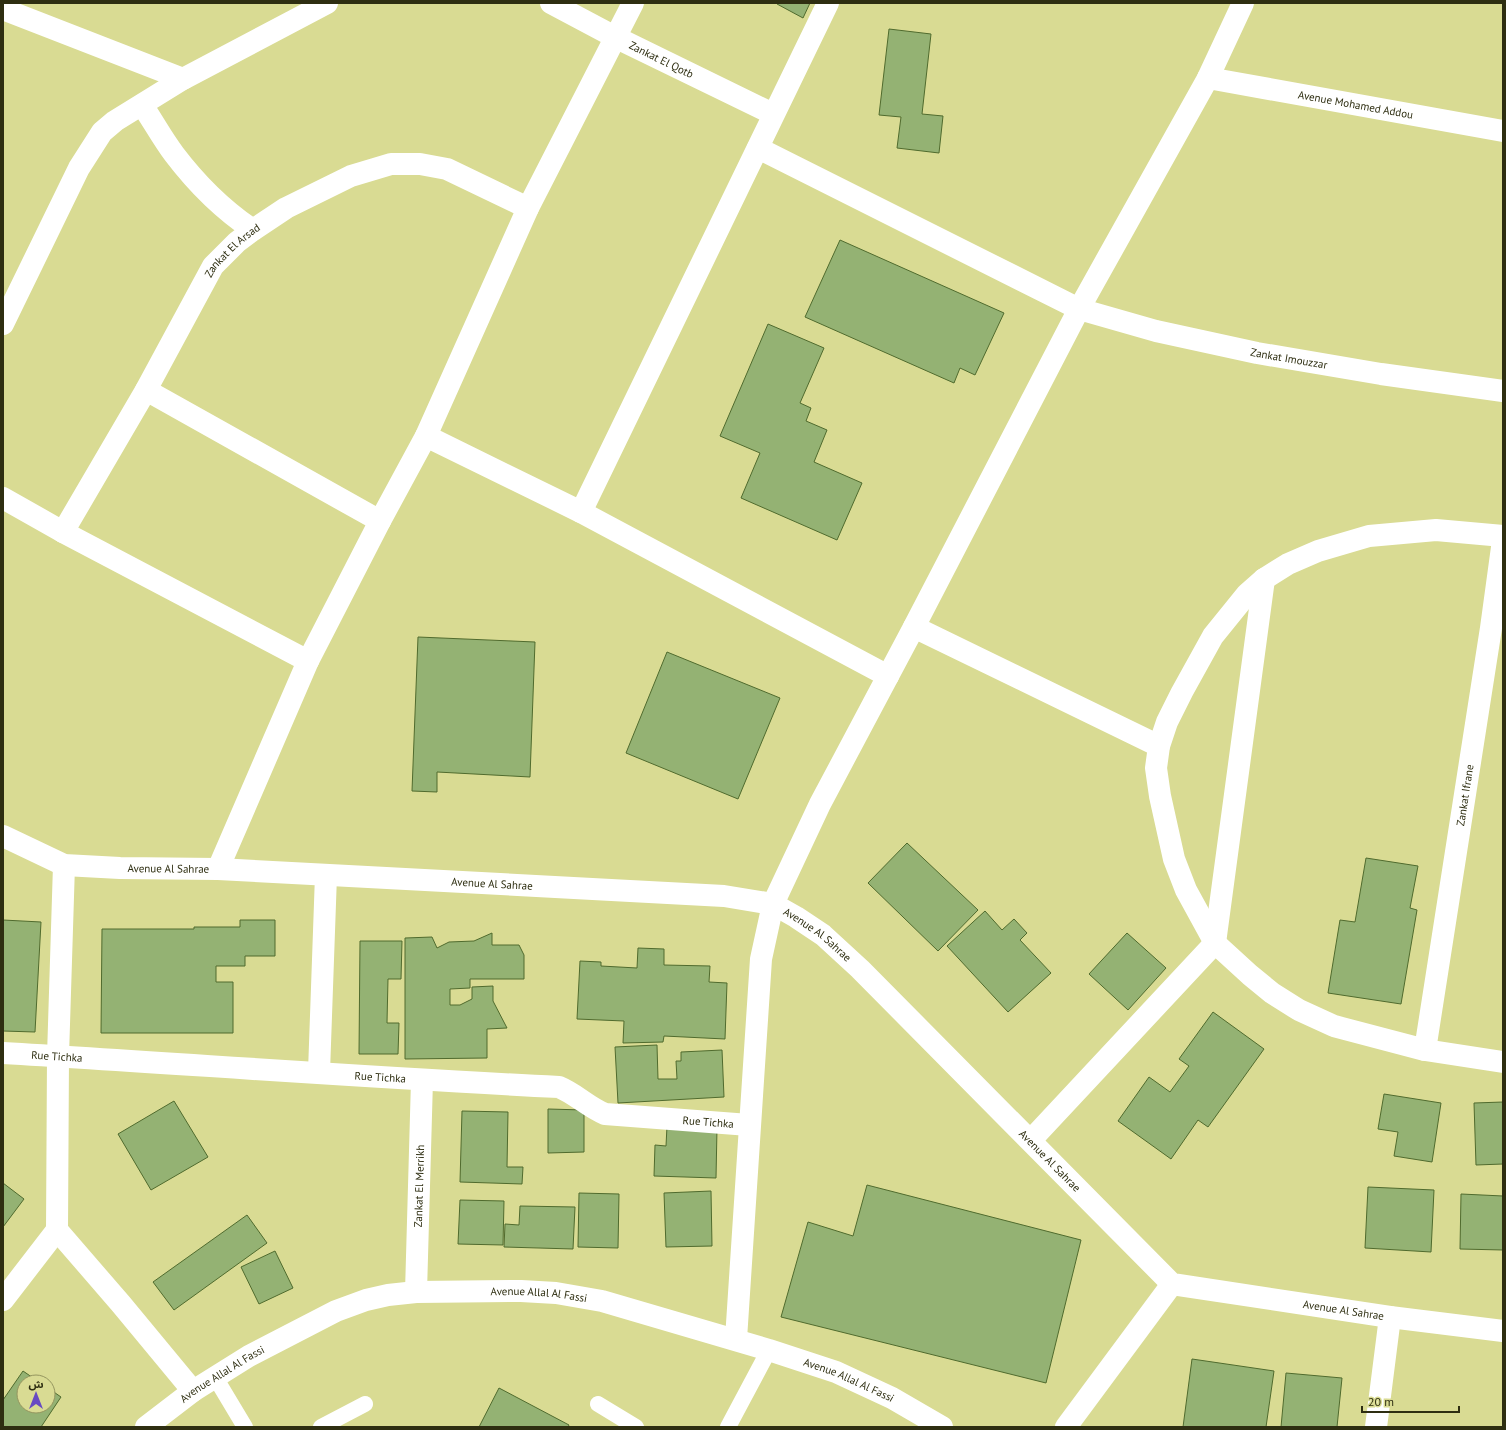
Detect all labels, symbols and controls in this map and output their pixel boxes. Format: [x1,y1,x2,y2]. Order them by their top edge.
street label: Zankat El Qotb [627,38,696,81]
street label: Avenue Mohamed Addou [1297,87,1414,122]
street label: Zankat El Arsad [201,220,263,280]
street label: Zankat Imouzzar [1249,345,1329,372]
street label: Zankat Ifrane [1453,763,1477,827]
street label: Avenue Al Sahrae [127,861,210,876]
street label: Avenue Al Sahrae [451,874,534,893]
street label: Avenue Al Sahrae [781,904,855,965]
street label: Rue Tichka [31,1048,83,1065]
street label: Rue Tichka [354,1068,406,1086]
street label: Rue Tichka [682,1113,734,1131]
street label: Avenue Al Sahrae [1016,1127,1084,1195]
street label: Zankat El Merrikh [411,1144,427,1228]
street label: Avenue Allal Al Fassi [490,1284,588,1305]
street label: Avenue Al Sahrae [1302,1297,1385,1323]
street label: Avenue Allal Al Fassi [177,1342,267,1406]
street label: Avenue Allal Al Fassi [802,1355,897,1405]
north arrow [16,1374,56,1414]
text: ش [28,1377,44,1391]
scale bar [1362,1388,1459,1414]
text: 20 m [1368,1394,1394,1409]

